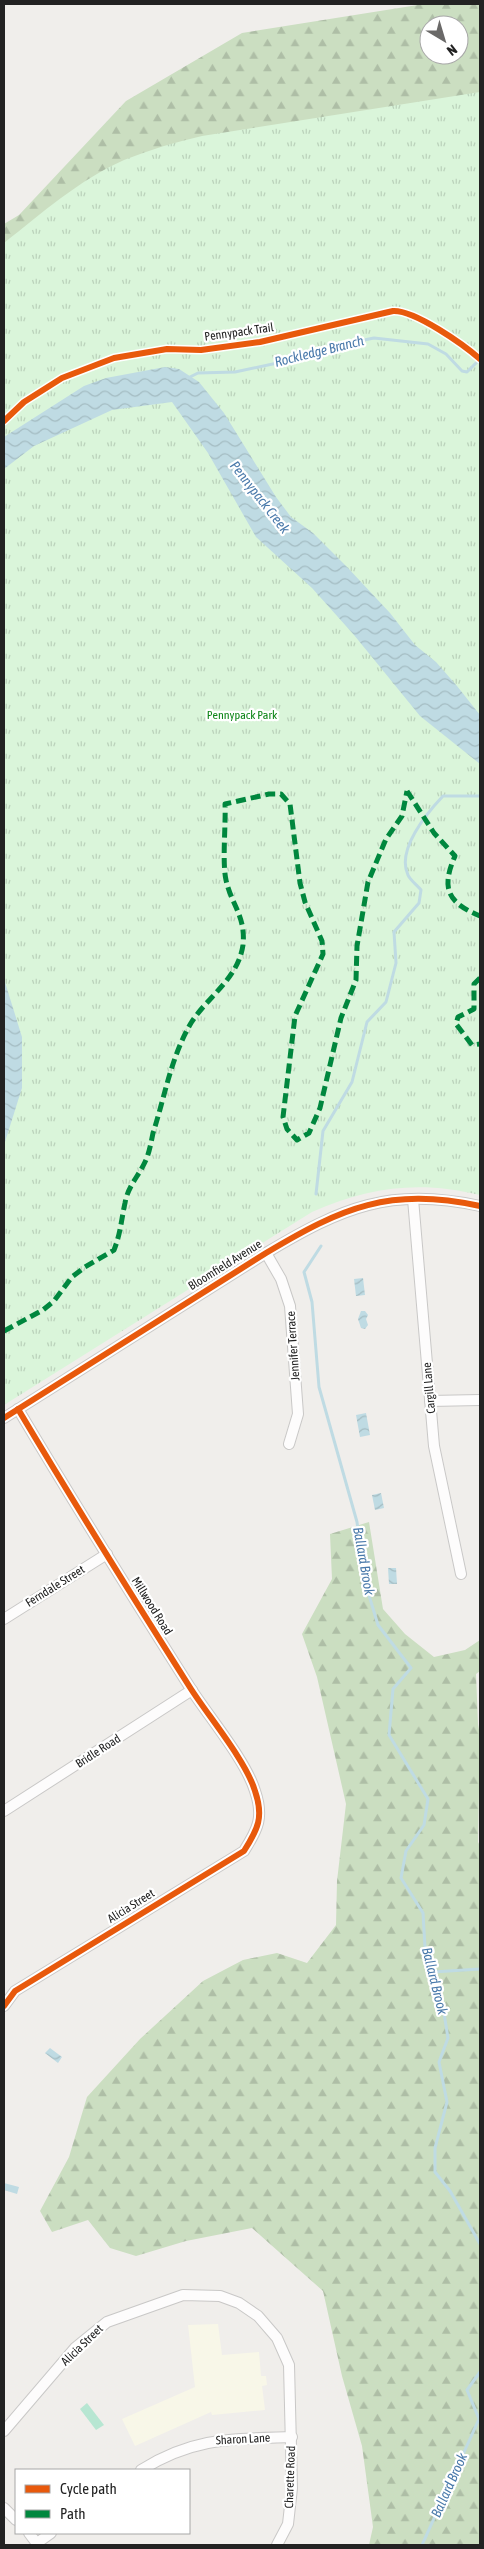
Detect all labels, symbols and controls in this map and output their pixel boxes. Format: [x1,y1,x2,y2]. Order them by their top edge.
north arrow [419,15,469,65]
text: N [444,41,460,59]
street label: Pennypack Trail [203,320,275,344]
water label: Rockledge Branch [273,332,365,370]
water label: Pennypack Creek [227,458,294,537]
park label: Pennypack Park [207,708,278,722]
street label: Bloomfield Avenue [186,1237,264,1293]
street label: Jennifer Terrace [284,1311,302,1381]
street label: Cargill Lane [420,1362,438,1414]
water label: Ballard Brook [350,1526,378,1597]
street label: Ferndale Street [23,1562,88,1610]
street label: Millwood Road [129,1574,175,1638]
street label: Bridle Road [73,1731,123,1771]
street label: Alicia Street [105,1886,157,1926]
water label: Ballard Brook [419,1946,451,2017]
street label: Alicia Street [58,2321,106,2368]
street label: Sharon Lane [215,2431,271,2447]
street label: Charette Road [282,2445,298,2509]
water label: Ballard Brook [428,2450,471,2520]
legend [15,2469,190,2534]
text: Cycle path [60,2480,117,2497]
text: Path [60,2505,86,2522]

